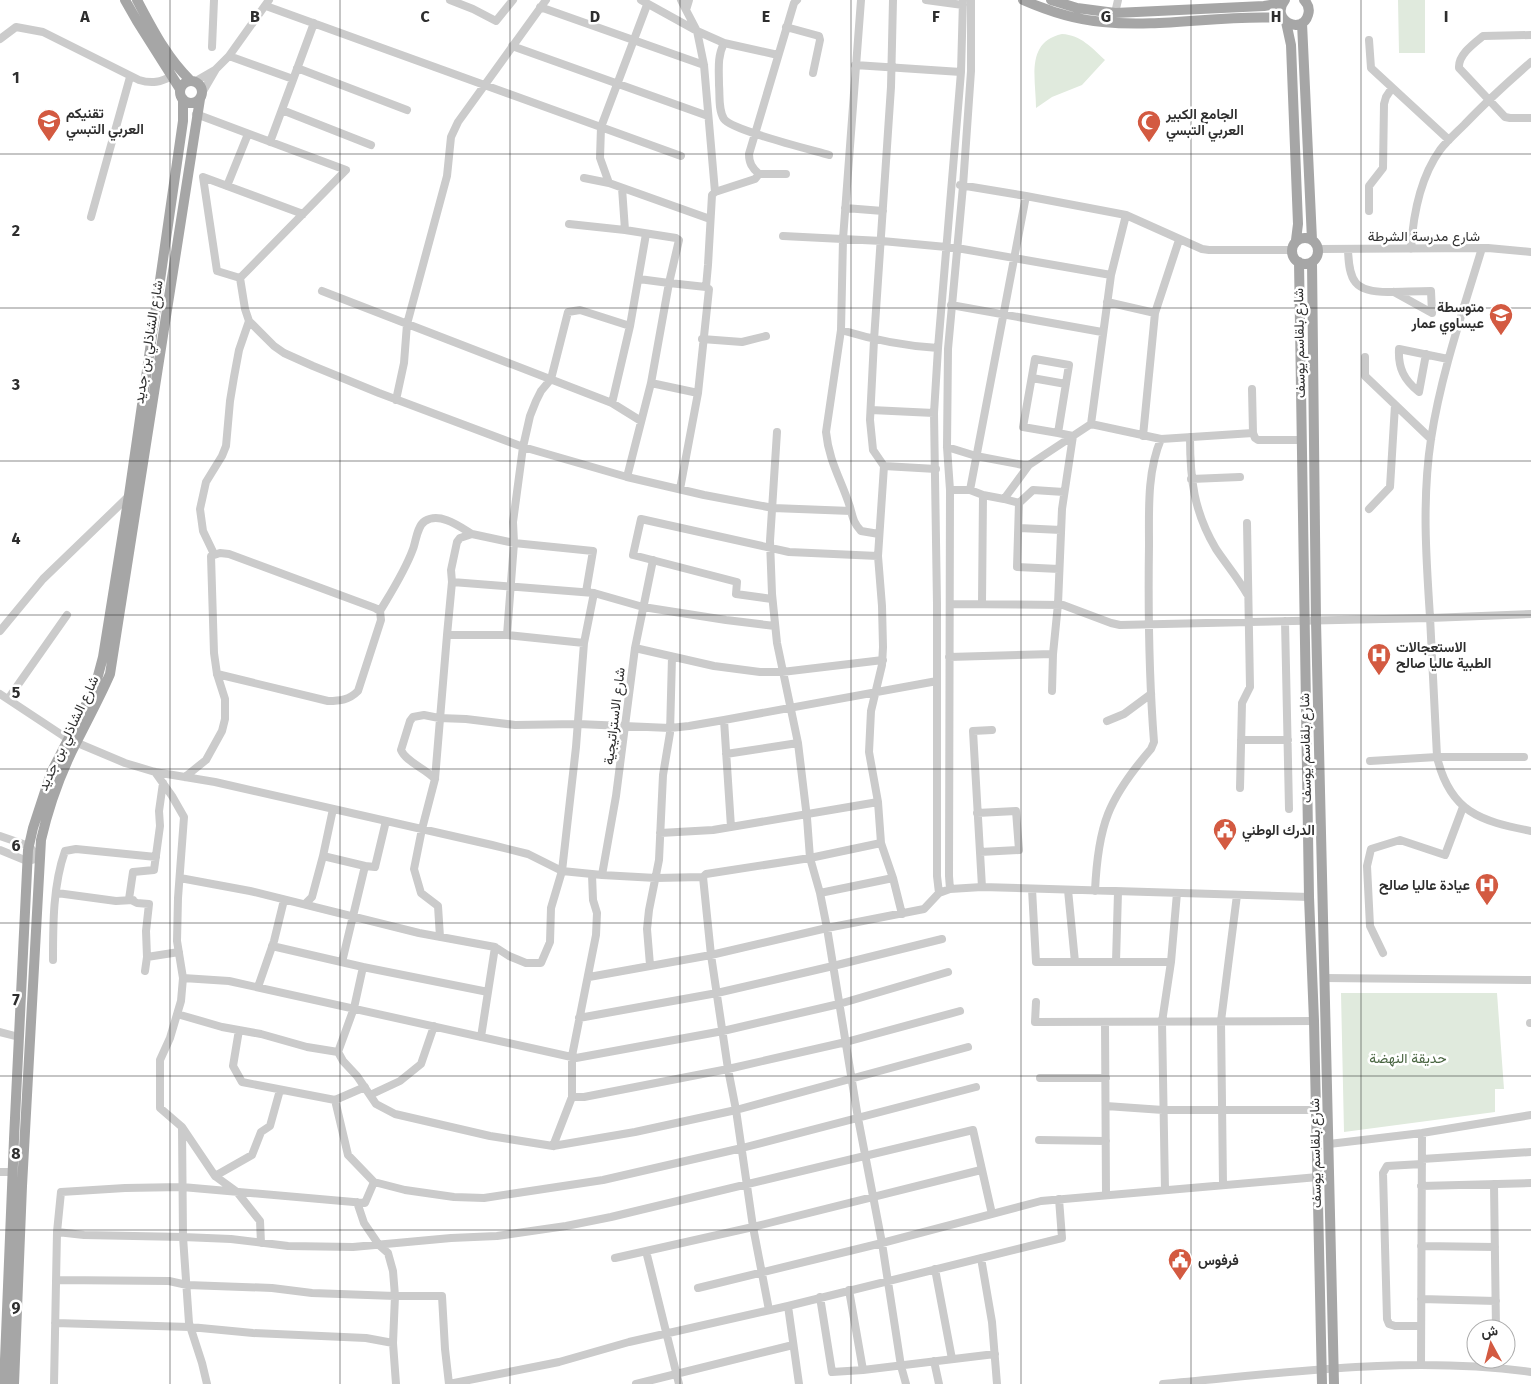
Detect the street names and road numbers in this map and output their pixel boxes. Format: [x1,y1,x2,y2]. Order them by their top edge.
street label: شارع مدرسة الشرطة [1368,228,1480,247]
street label: شارع الشاذلي بن جديد [130,279,170,405]
street label: شارع بلقاسم يوسف [1290,288,1311,398]
street label: شارع الاستراتيجية [600,666,631,766]
street label: شارع الشاذلي بن جديد [34,673,105,795]
street label: شارع بلقاسم يوسف [1296,693,1317,803]
street label: شارع بلقاسم يوسف [1306,1098,1327,1208]

